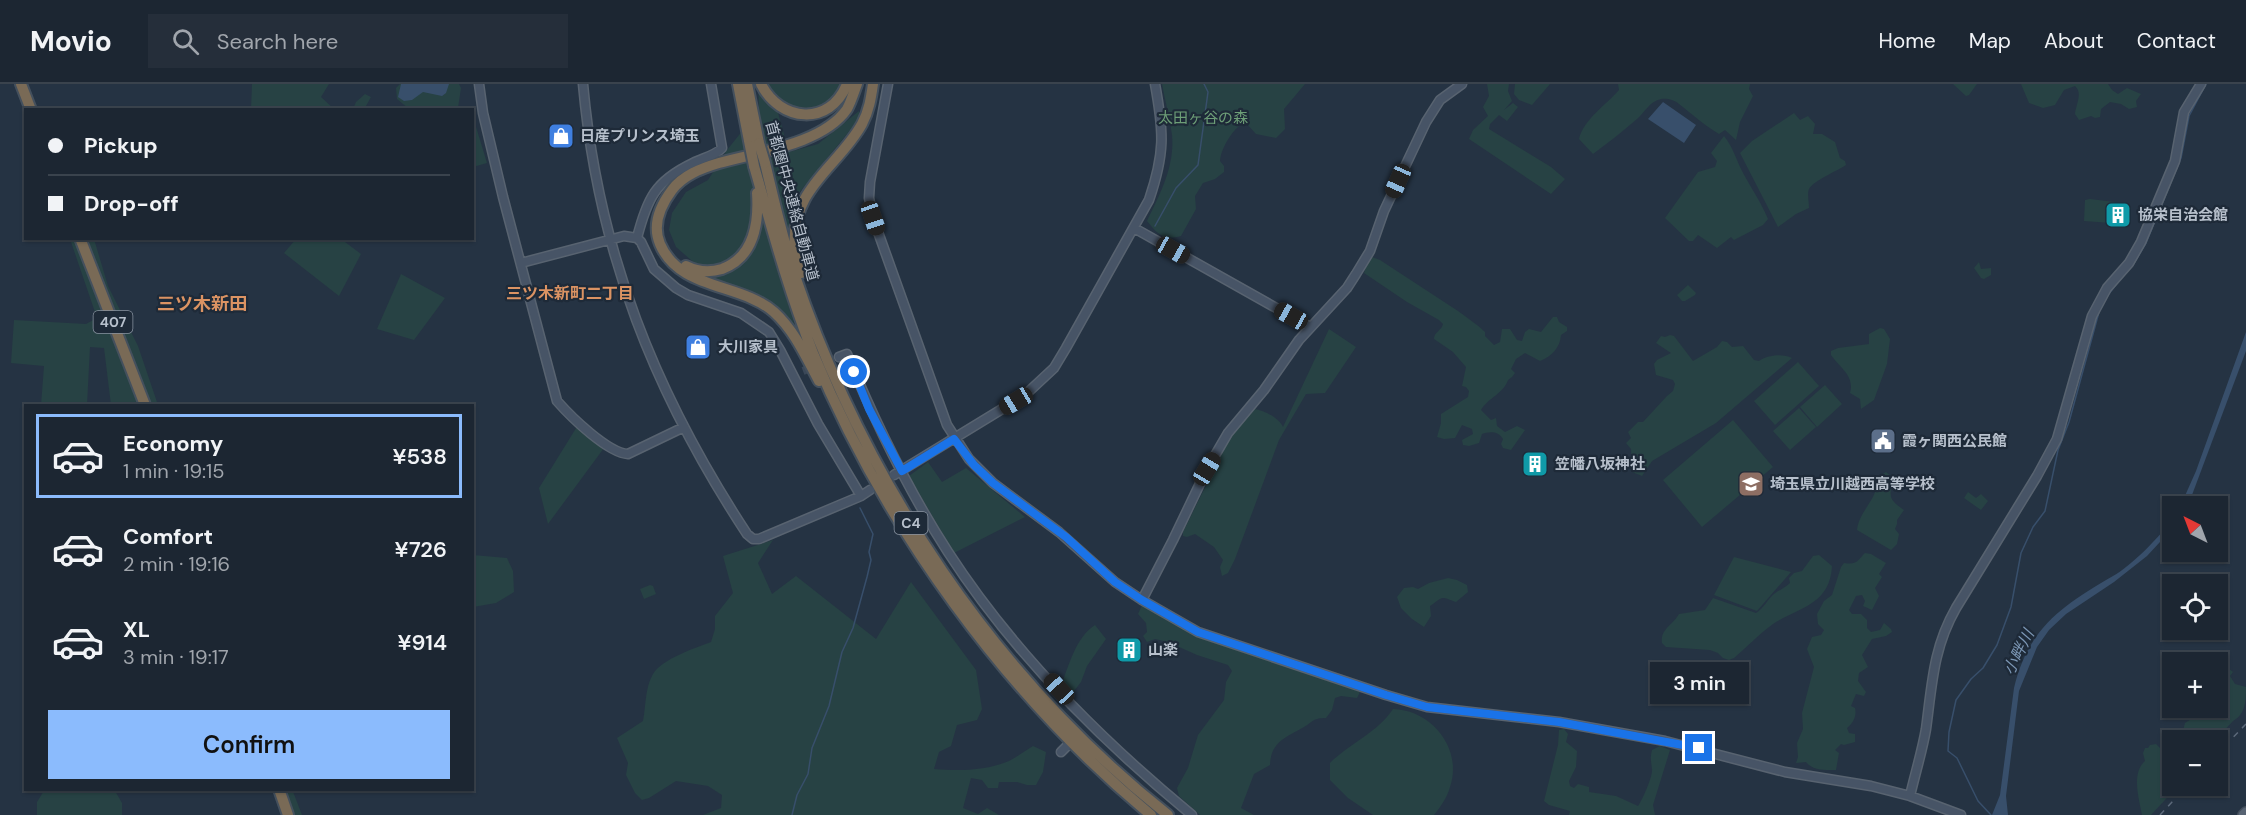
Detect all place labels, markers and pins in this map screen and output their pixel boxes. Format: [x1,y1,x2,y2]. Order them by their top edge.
shop icon: 日産プリンス埼玉 [546,121,576,151]
place label: 日産プリンス埼玉 [580,126,700,146]
building icon: 協栄自治会館 [2103,200,2133,230]
place label: 協栄自治会館 [2138,205,2228,225]
shop icon: 大川家具 [683,332,713,362]
place label: 大川家具 [718,337,778,357]
public building icon: 霞ヶ関西公民館 [1868,426,1898,456]
place label: 霞ヶ関西公民館 [1902,431,2007,451]
building icon: 笠幡八坂神社 [1520,449,1550,479]
place label: 笠幡八坂神社 [1555,454,1645,474]
school or university icon: 埼玉県立川越西高等学校 [1736,469,1766,499]
place label: 埼玉県立川越西高等学校 [1770,474,1935,494]
building icon: 山楽 [1114,635,1144,665]
place label: 山楽 [1148,640,1178,660]

